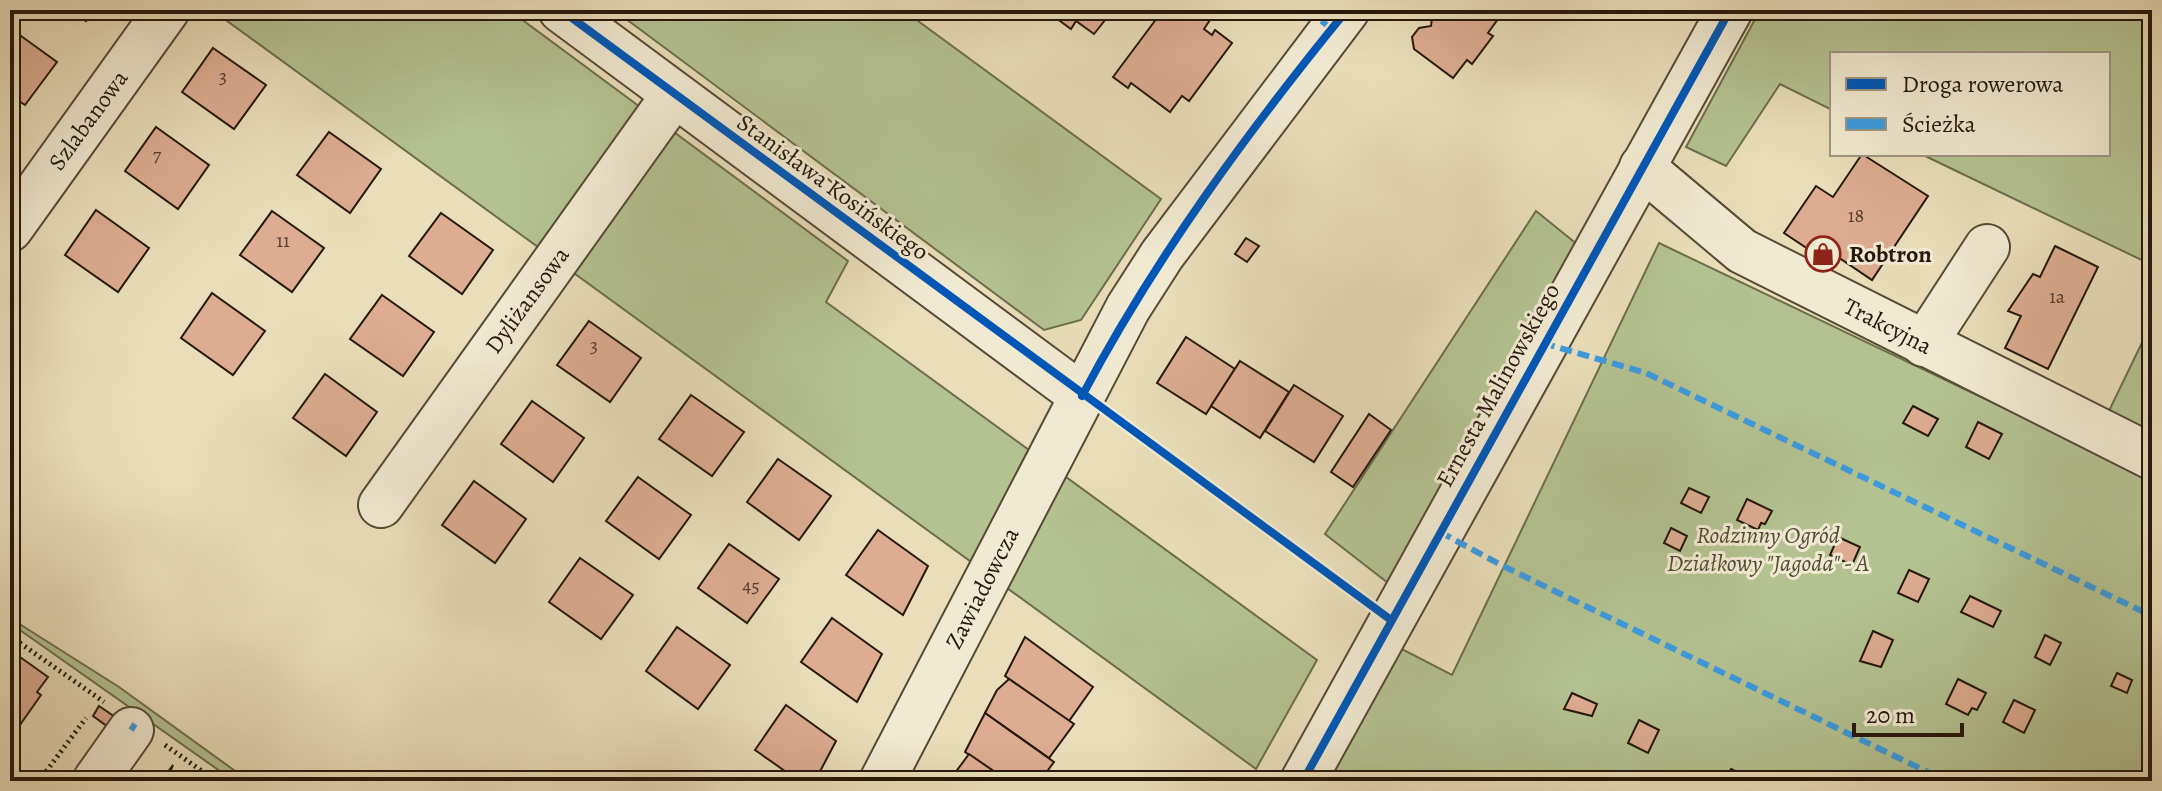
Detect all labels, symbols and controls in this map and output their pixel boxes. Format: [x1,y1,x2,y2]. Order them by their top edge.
legend [1830,52,2110,156]
street label: Szlabanowa [41,63,136,177]
house number: 3 [219,63,227,90]
text: Droga rowerowa [1902,68,2064,100]
street label: Stanisława Kosińskiego [731,106,936,268]
text: Ścieżka [1902,108,1976,140]
house number: 7 [153,141,162,168]
house number: 18 [1848,202,1864,229]
house number: 11 [276,227,290,254]
shop icon: Robtron [1804,235,1842,273]
place label: Robtron [1849,238,1932,270]
street label: Dyliżansowa [477,239,577,360]
street label: Ernesta Malinowskiego [1429,277,1567,493]
house number: 1a [2049,283,2066,310]
street label: Trakcyjna [1838,290,1938,362]
house number: 3 [590,332,598,359]
park label: Rodzinny Ogród Działkowy "Jagoda" - A [1667,519,1870,579]
street label: Zawiadowcza [938,521,1027,654]
house number: 45 [742,572,760,599]
scale bar [1854,687,1962,737]
text: 20 m [1866,699,1915,731]

